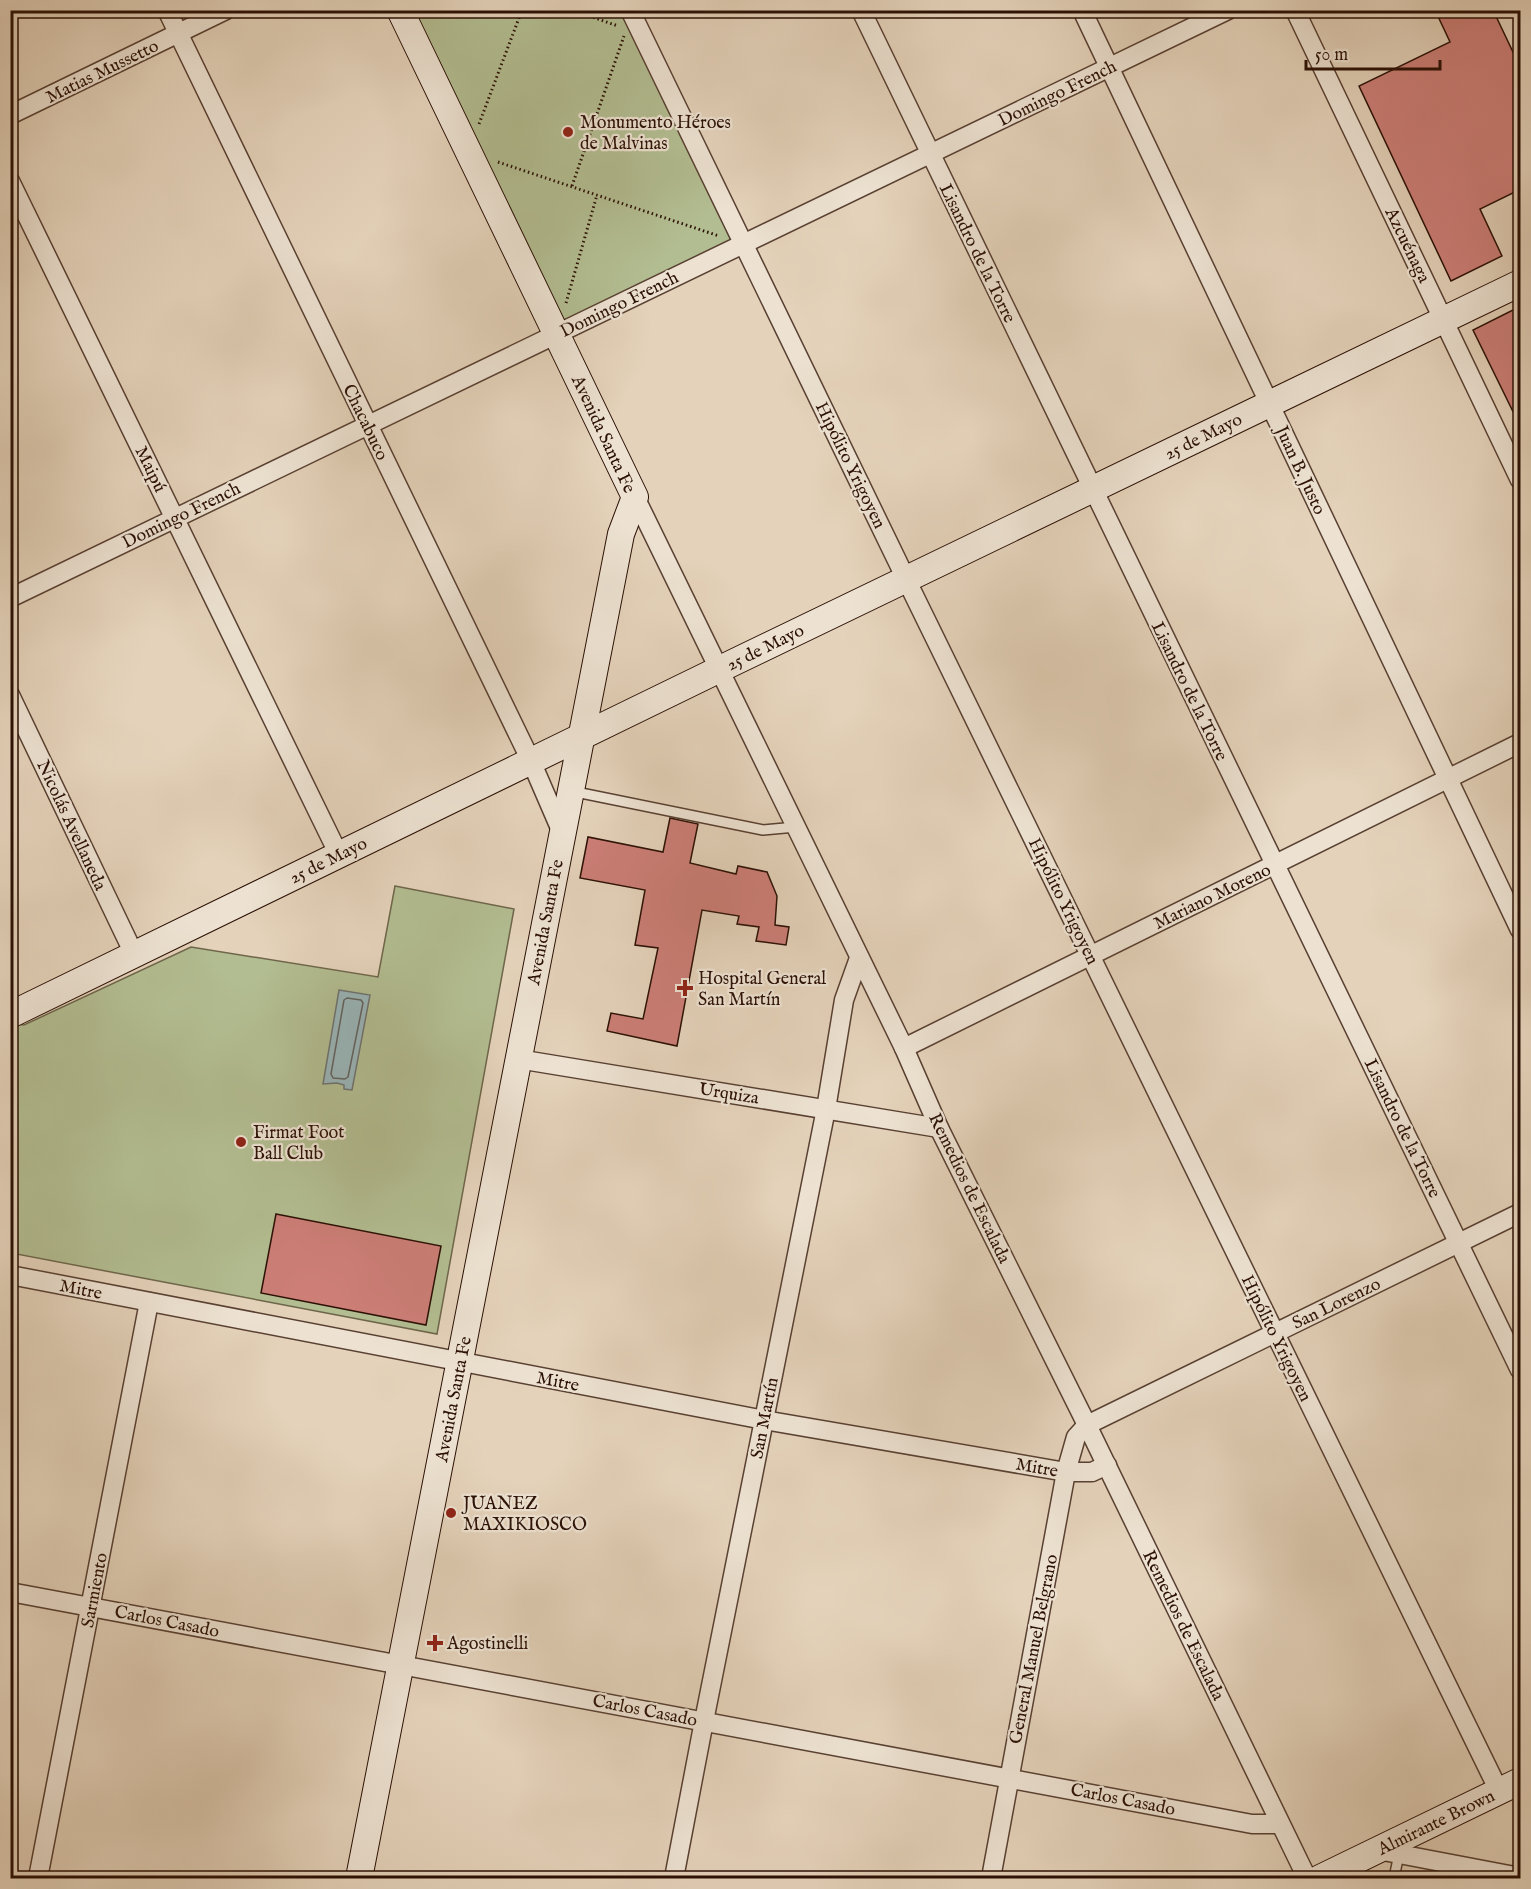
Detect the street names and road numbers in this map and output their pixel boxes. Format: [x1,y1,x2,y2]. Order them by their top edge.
street label: Matias Mussetto [42,35,163,110]
street label: Domingo French [995,56,1121,133]
street label: Lisandro de la Torre [933,180,1020,327]
street label: Azcuénaga [1378,203,1435,287]
street label: Domingo French [557,267,683,344]
street label: Avenida Santa Fe [565,371,640,497]
street label: Chacabuco [336,381,393,465]
street label: Hipólito Yrigoyen [809,399,890,533]
street label: 25 de Mayo [1161,409,1246,466]
street label: Juan B. Justo [1268,421,1330,519]
street label: Maipú [129,443,171,496]
street label: Domingo French [119,478,245,555]
street label: Lisandro de la Torre [1145,618,1232,765]
street label: 25 de Mayo [723,620,808,677]
street label: Nicolás Avellaneda [30,757,111,895]
street label: 25 de Mayo [286,833,371,890]
street label: Hipólito Yrigoyen [1022,835,1103,969]
street label: Avenida Santa Fe [523,857,570,988]
street label: Mariano Moreno [1150,859,1275,936]
street label: Lisandro de la Torre [1358,1055,1445,1202]
street label: Urquiza [697,1078,761,1111]
street label: Remedios de Escalada [922,1110,1015,1268]
street label: Hipólito Yrigoyen [1235,1272,1316,1406]
street label: San Lorenzo [1289,1273,1385,1336]
street label: Mitre [58,1275,104,1306]
street label: Avenida Santa Fe [431,1334,478,1465]
street label: Mitre [535,1367,581,1398]
street label: San Martín [746,1375,785,1461]
street label: Mitre [1014,1453,1060,1484]
street label: Remedios de Escalada [1136,1547,1229,1705]
street label: Sarmiento [77,1551,114,1630]
street label: General Manuel Belgrano [1005,1552,1064,1746]
street label: Carlos Casado [112,1601,221,1644]
street label: Carlos Casado [590,1690,699,1733]
street label: Carlos Casado [1068,1779,1177,1822]
street label: Almirante Brown [1373,1785,1499,1862]

